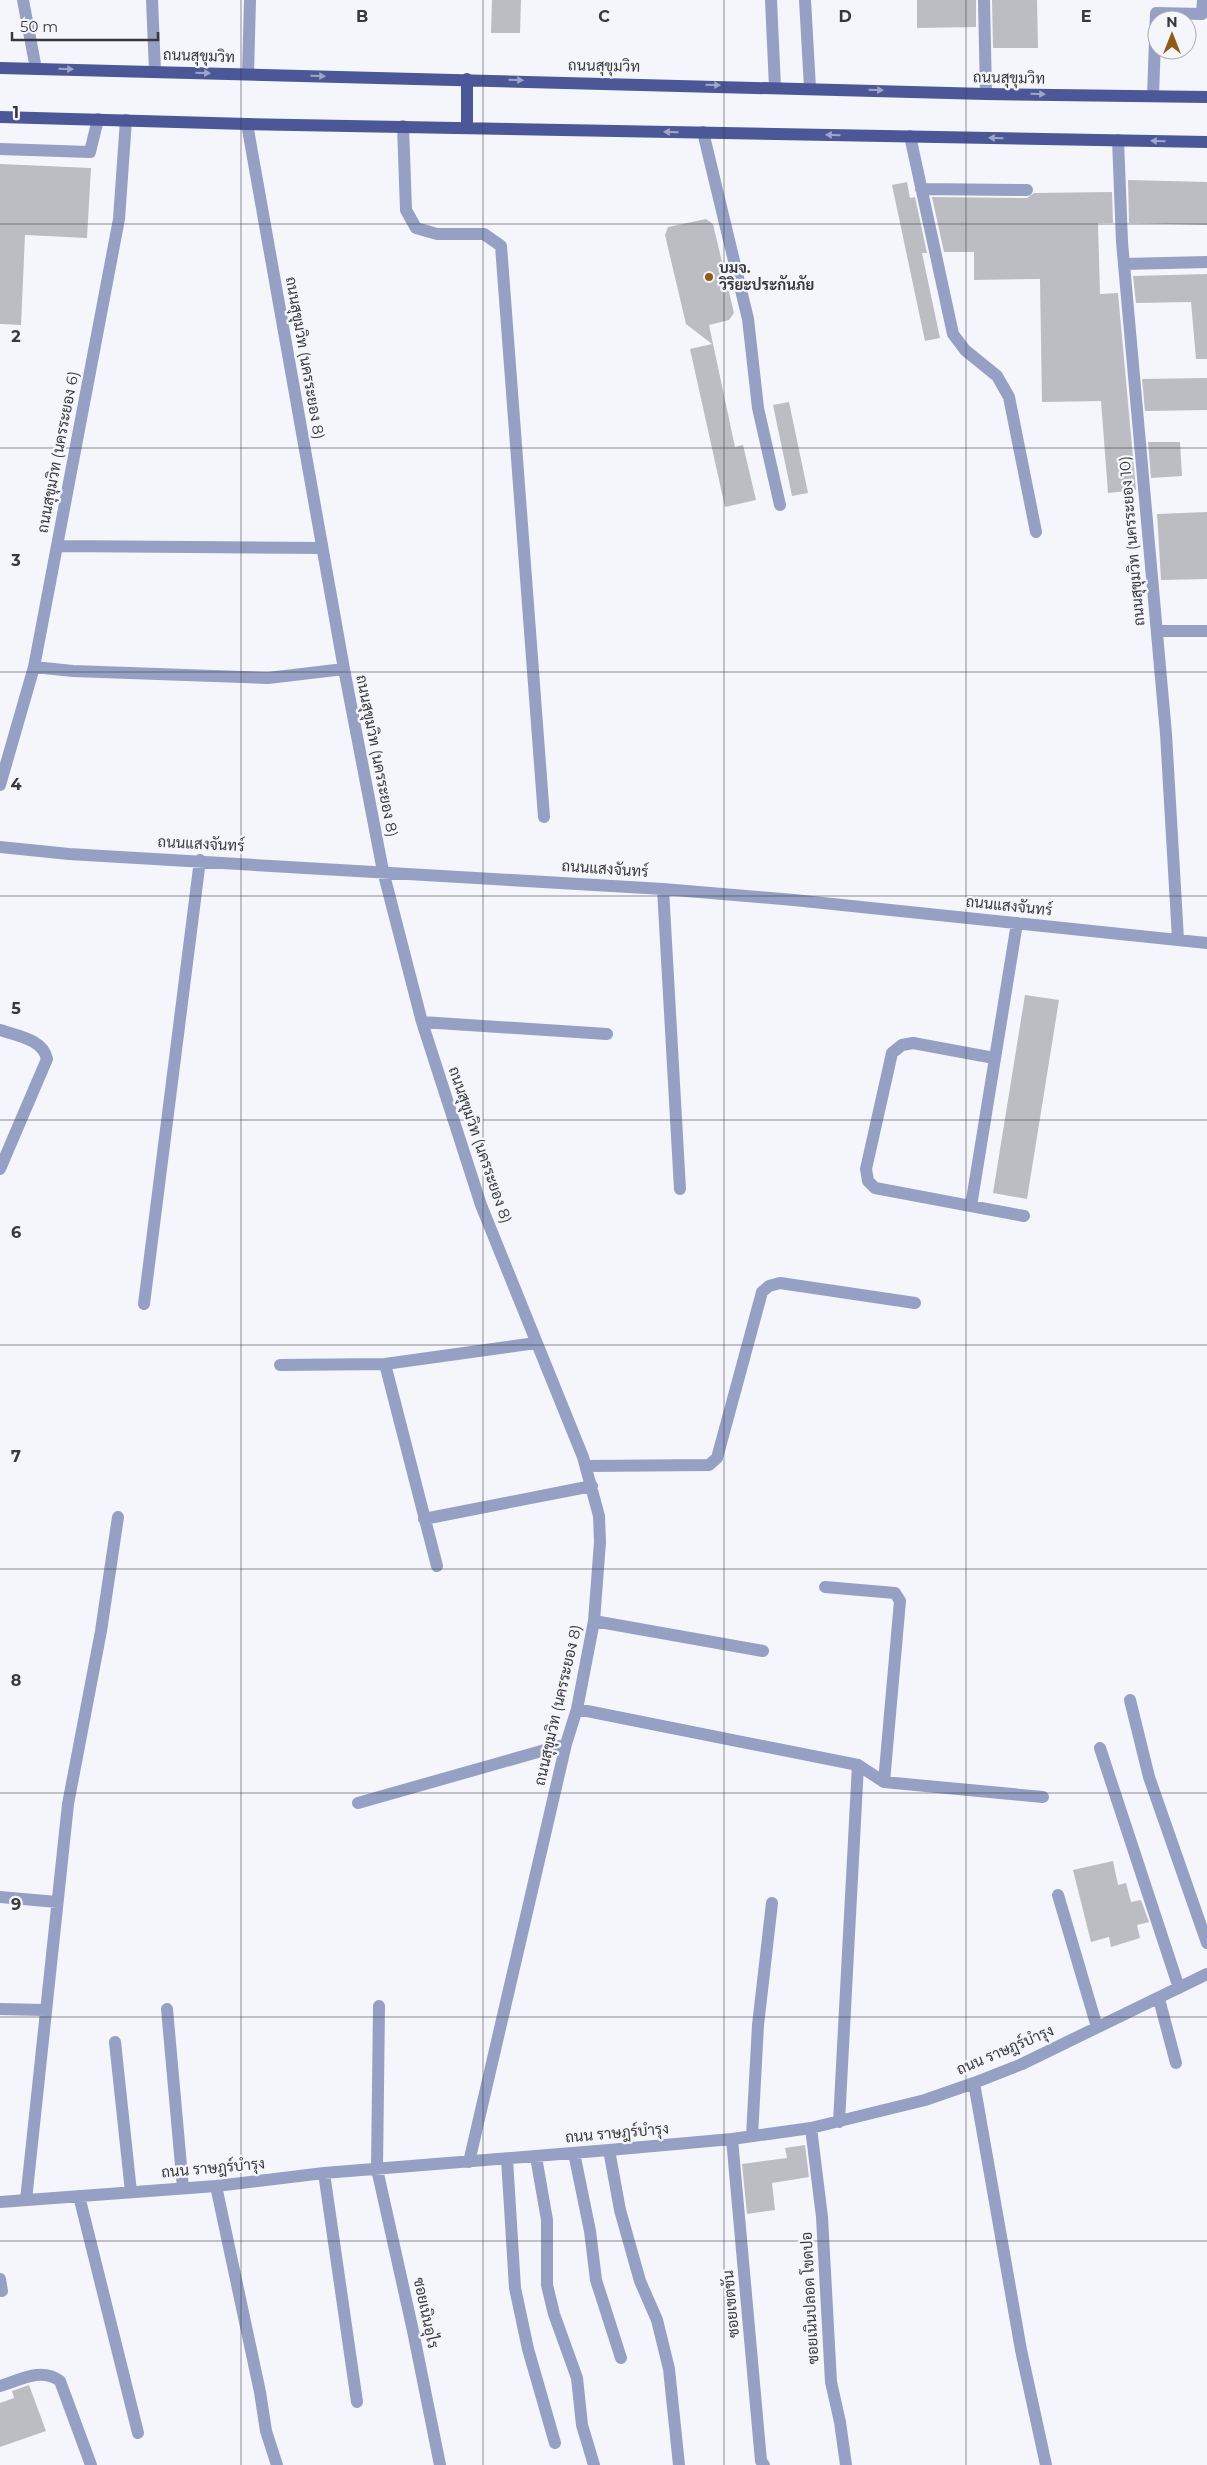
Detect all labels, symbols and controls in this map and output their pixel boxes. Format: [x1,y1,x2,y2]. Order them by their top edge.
text: B [356,7,368,26]
text: C [598,7,610,26]
text: D [838,7,852,26]
text: E [1081,7,1091,26]
scale bar [12,10,159,42]
north arrow [1147,10,1197,60]
text: N [1166,13,1178,31]
text: 50 m [20,17,58,36]
street label: ถนนสุขุมวิท [163,45,235,68]
street label: ถนนสุขุมวิท [568,55,640,78]
one-way arrow [58,66,74,74]
street label: ถนนสุขุมวิท [973,67,1045,90]
one-way arrow [196,69,212,77]
one-way arrow [310,72,326,80]
one-way arrow [508,77,524,85]
one-way arrow [706,82,722,90]
one-way arrow [868,86,884,94]
one-way arrow [1031,90,1047,98]
text: 1 [13,103,19,122]
one-way arrow [663,128,679,136]
one-way arrow [825,131,841,139]
one-way arrow [988,134,1004,142]
one-way arrow [1150,137,1166,145]
place label: บมจ. วิริยะประกันภัย [718,258,814,294]
marker: บมจ. วิริยะประกันภัย [703,271,715,283]
street label: ถนนสุขุมวิท (นครระยอง 8) [280,275,329,441]
text: 2 [11,327,21,346]
street label: ถนนสุขุมวิท (นครระยอง 6) [33,369,84,535]
street label: ถนนสุขุมวิท (นครระยอง 10) [1115,455,1150,627]
text: 3 [10,551,21,570]
street label: ถนนสุขุมวิท (นครระยอง 8) [350,673,403,839]
text: 4 [10,775,22,794]
street label: ถนนแสงจันทร์ [157,832,245,855]
street label: ถนนแสงจันทร์ [561,856,649,881]
street label: ถนนแสงจันทร์ [965,892,1053,919]
text: 5 [11,999,21,1018]
street label: ถนนสุขุมวิท (นครระยอง 8) [443,1064,516,1226]
text: 6 [11,1223,21,1242]
text: 7 [11,1447,21,1466]
street label: ถนนสุขุมวิท (นครระยอง 8) [530,1622,587,1788]
text: 8 [11,1671,21,1690]
text: 9 [11,1895,21,1914]
street label: ถนน ราษฎร์บำรุง [953,2020,1057,2080]
street label: ถนน ราษฎร์บำรุง [564,2119,670,2148]
street label: ถนน ราษฎร์บำรุง [160,2154,266,2183]
street label: ซอยเนินปลอด โขดปอ [797,2231,822,2365]
street label: ซอยเขตขัน [718,2269,743,2339]
street label: ซอยเนินอุไร [408,2276,443,2351]

